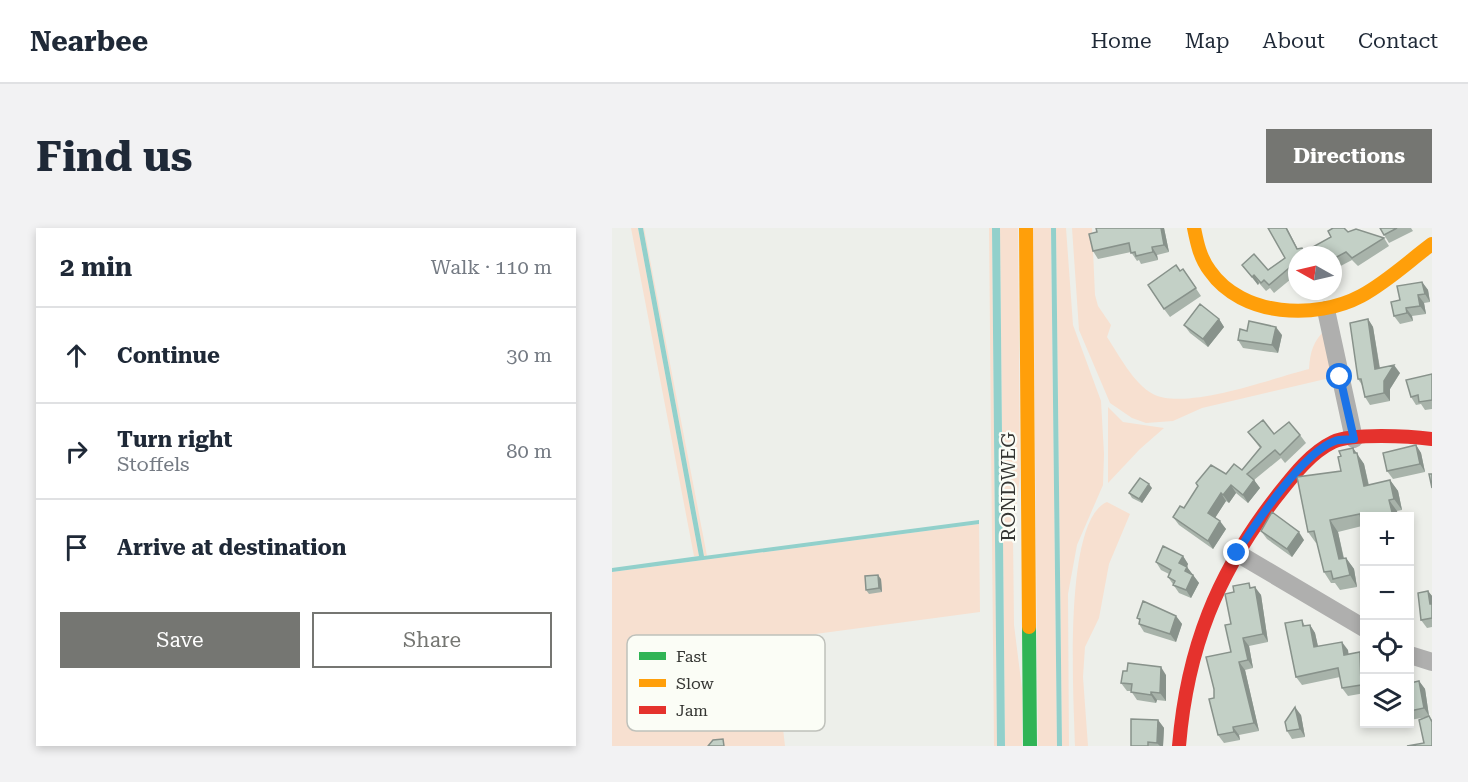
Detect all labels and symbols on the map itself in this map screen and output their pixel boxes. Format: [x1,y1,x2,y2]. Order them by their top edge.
north arrow [1288,246,1342,300]
route start [1326,363,1352,389]
street label: RONDWEG [996,432,1020,542]
route end [1223,539,1249,565]
legend [627,635,825,731]
text: Fast [676,647,707,666]
text: Slow [676,674,714,693]
text: Jam [676,701,708,720]

